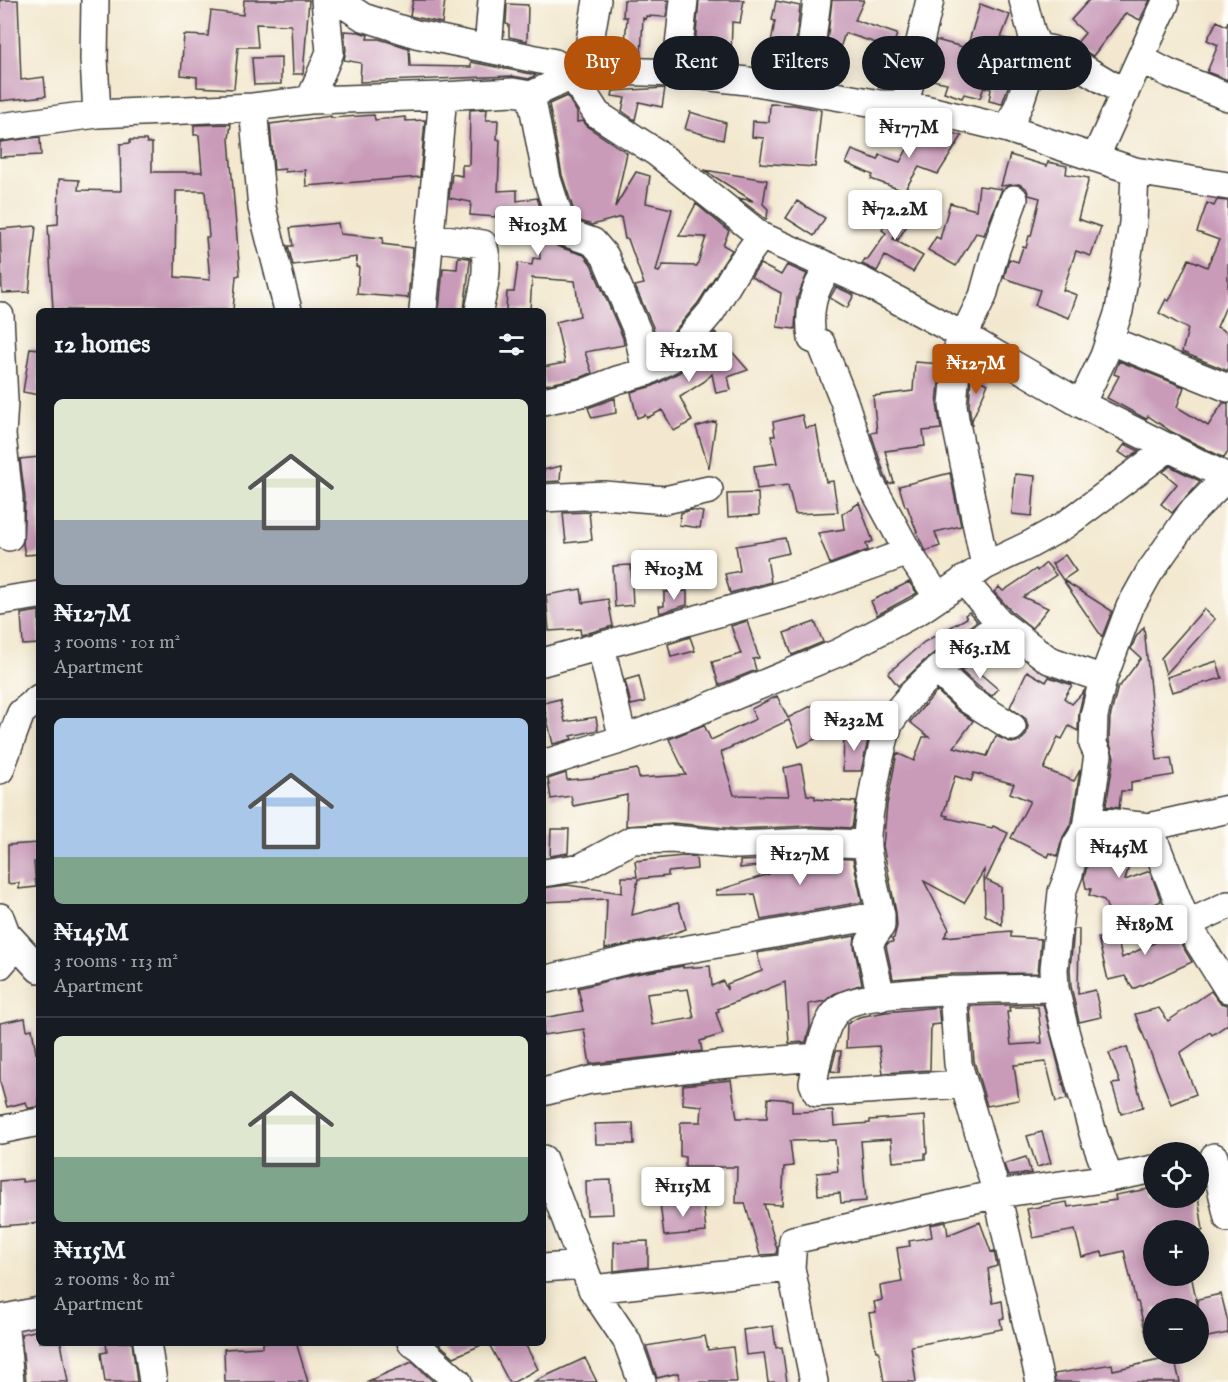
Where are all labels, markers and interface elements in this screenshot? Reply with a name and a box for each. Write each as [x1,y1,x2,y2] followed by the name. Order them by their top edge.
[564,36,641,90] chip: Buy
[653,36,739,90] chip: Rent
[751,36,850,90] chip: Filters
[862,36,945,90] chip: New
[957,36,1092,90] chip: Apartment
[867,108,951,159] pin: ₦177M
[879,115,939,140] text: ₦177M
[846,190,944,241] pin: ₦72.2M
[862,197,928,222] text: ₦72.2M
[496,206,580,257] pin: ₦103M
[509,213,567,238] text: ₦103M
[54,328,150,361] text: 12 homes
[495,328,528,361] icon: filters
[647,332,731,383] pin: ₦121M
[660,339,718,364] text: ₦121M
[934,344,1018,395] pin: ₦127M
[946,351,1006,376] text: ₦127M
[237,438,345,546] icon: home
[632,550,716,601] pin: ₦103M
[645,557,703,582] text: ₦103M
[54,597,131,630] text: ₦127M
[931,629,1029,680] pin: ₦63.1M
[54,630,180,655] text: 3 rooms · 101 m²
[950,636,1010,661] text: ₦63.1M
[54,655,143,680] text: Apartment
[812,701,896,752] pin: ₦232M
[824,708,884,733] text: ₦232M
[237,757,345,865] icon: home
[1077,828,1161,879] pin: ₦145M
[758,835,842,886] pin: ₦127M
[1090,835,1148,860] text: ₦145M
[770,842,830,867] text: ₦127M
[1103,905,1187,956] pin: ₦189M
[1116,912,1174,937] text: ₦189M
[54,916,129,949] text: ₦145M
[54,949,178,974] text: 3 rooms · 113 m²
[54,974,143,999] text: Apartment
[237,1075,345,1183] icon: home
[1143,1142,1209,1364] map controls
[1143,1142,1209,1208] button: locate
[641,1167,725,1218] pin: ₦115M
[655,1174,711,1199] text: ₦115M
[1143,1220,1209,1286] button: +
[54,1234,126,1267] text: ₦115M
[54,1267,175,1292] text: 2 rooms · 80 m²
[54,1292,143,1317] text: Apartment
[1143,1298,1209,1364] button: −

